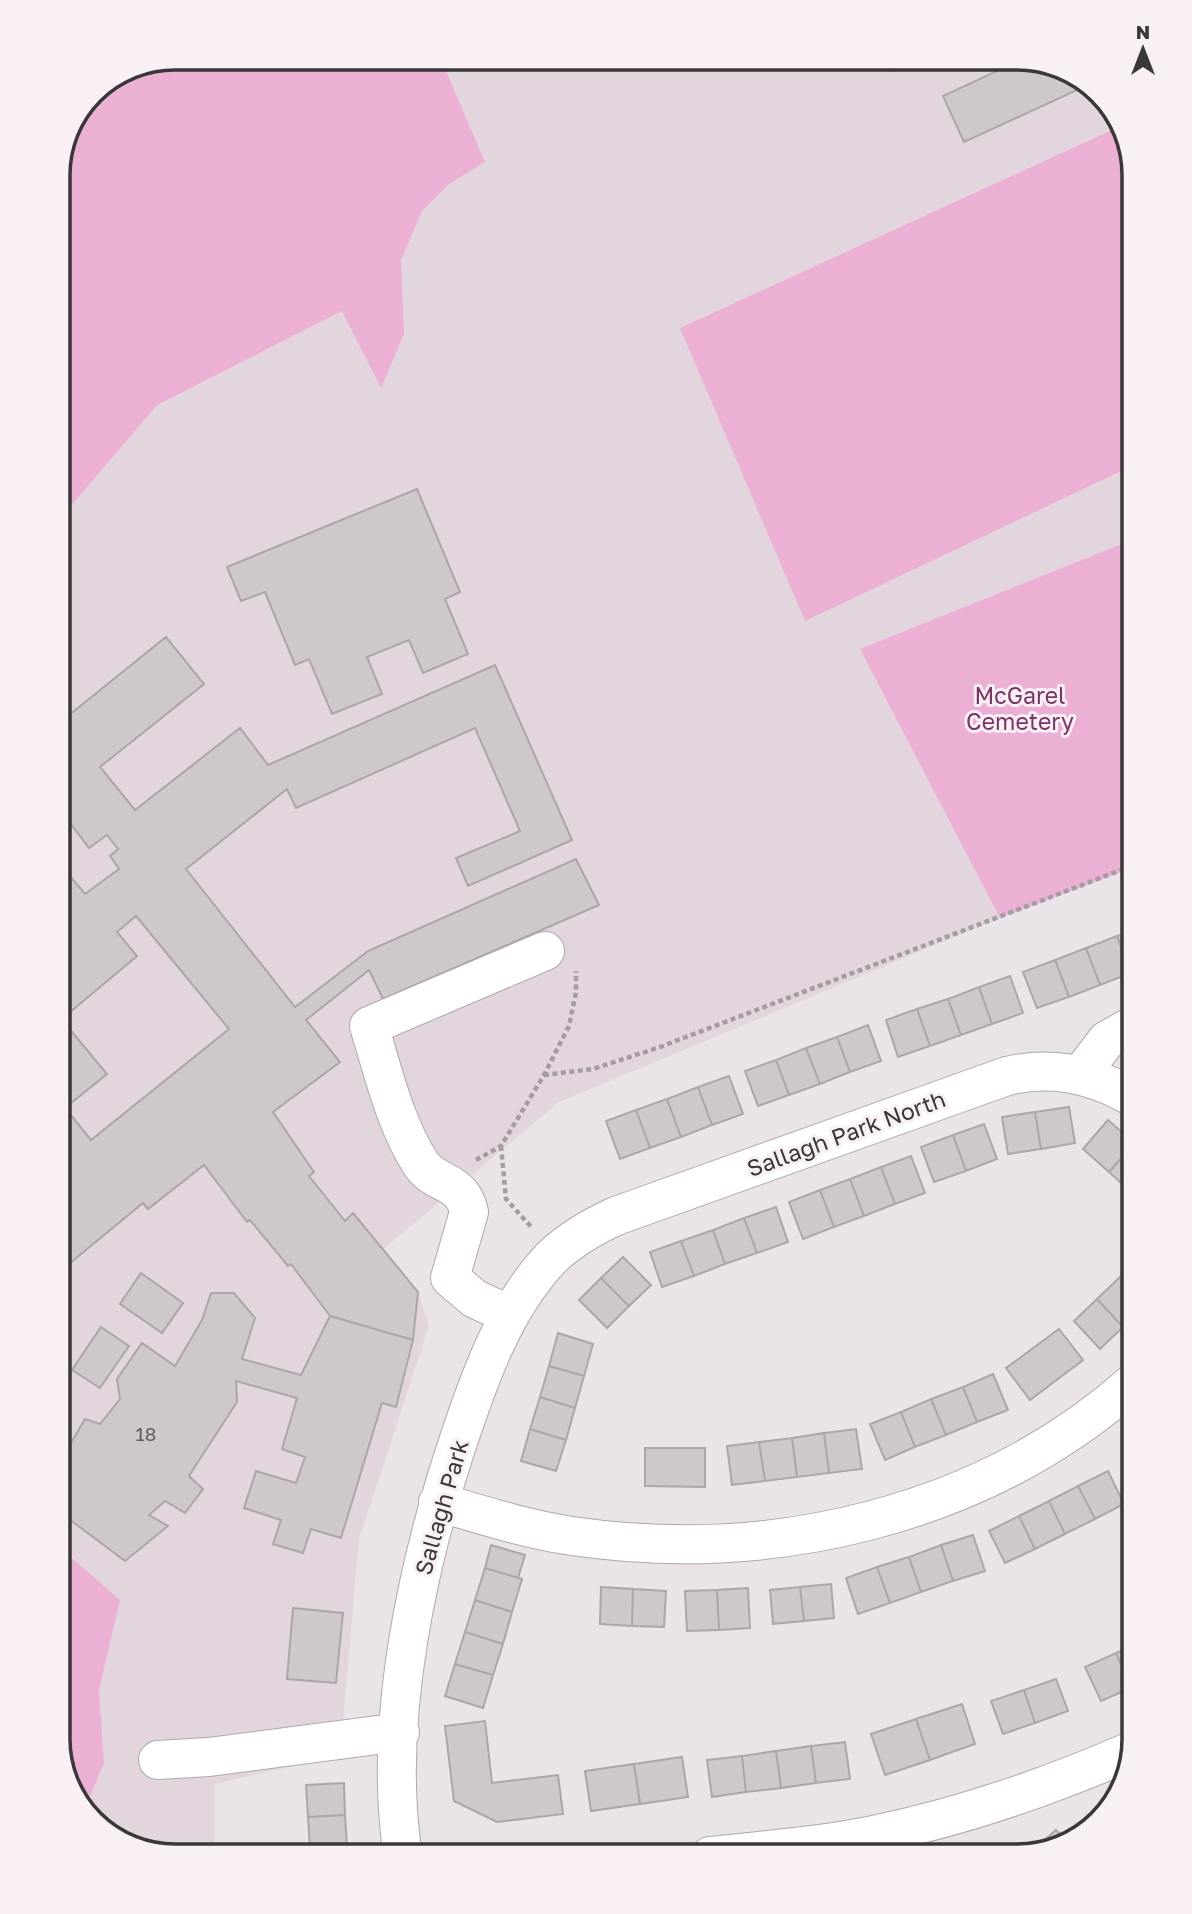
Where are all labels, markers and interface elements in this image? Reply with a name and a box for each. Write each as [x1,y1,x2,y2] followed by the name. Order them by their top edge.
[1108,14,1178,84] north arrow
[1136,20,1150,43] text: N
[966,681,1074,735] park label: McGarel Cemetery
[743,1084,949,1182] street label: Sallagh Park North
[136,1422,156,1445] house number: 18
[408,1436,474,1578] street label: Sallagh Park

